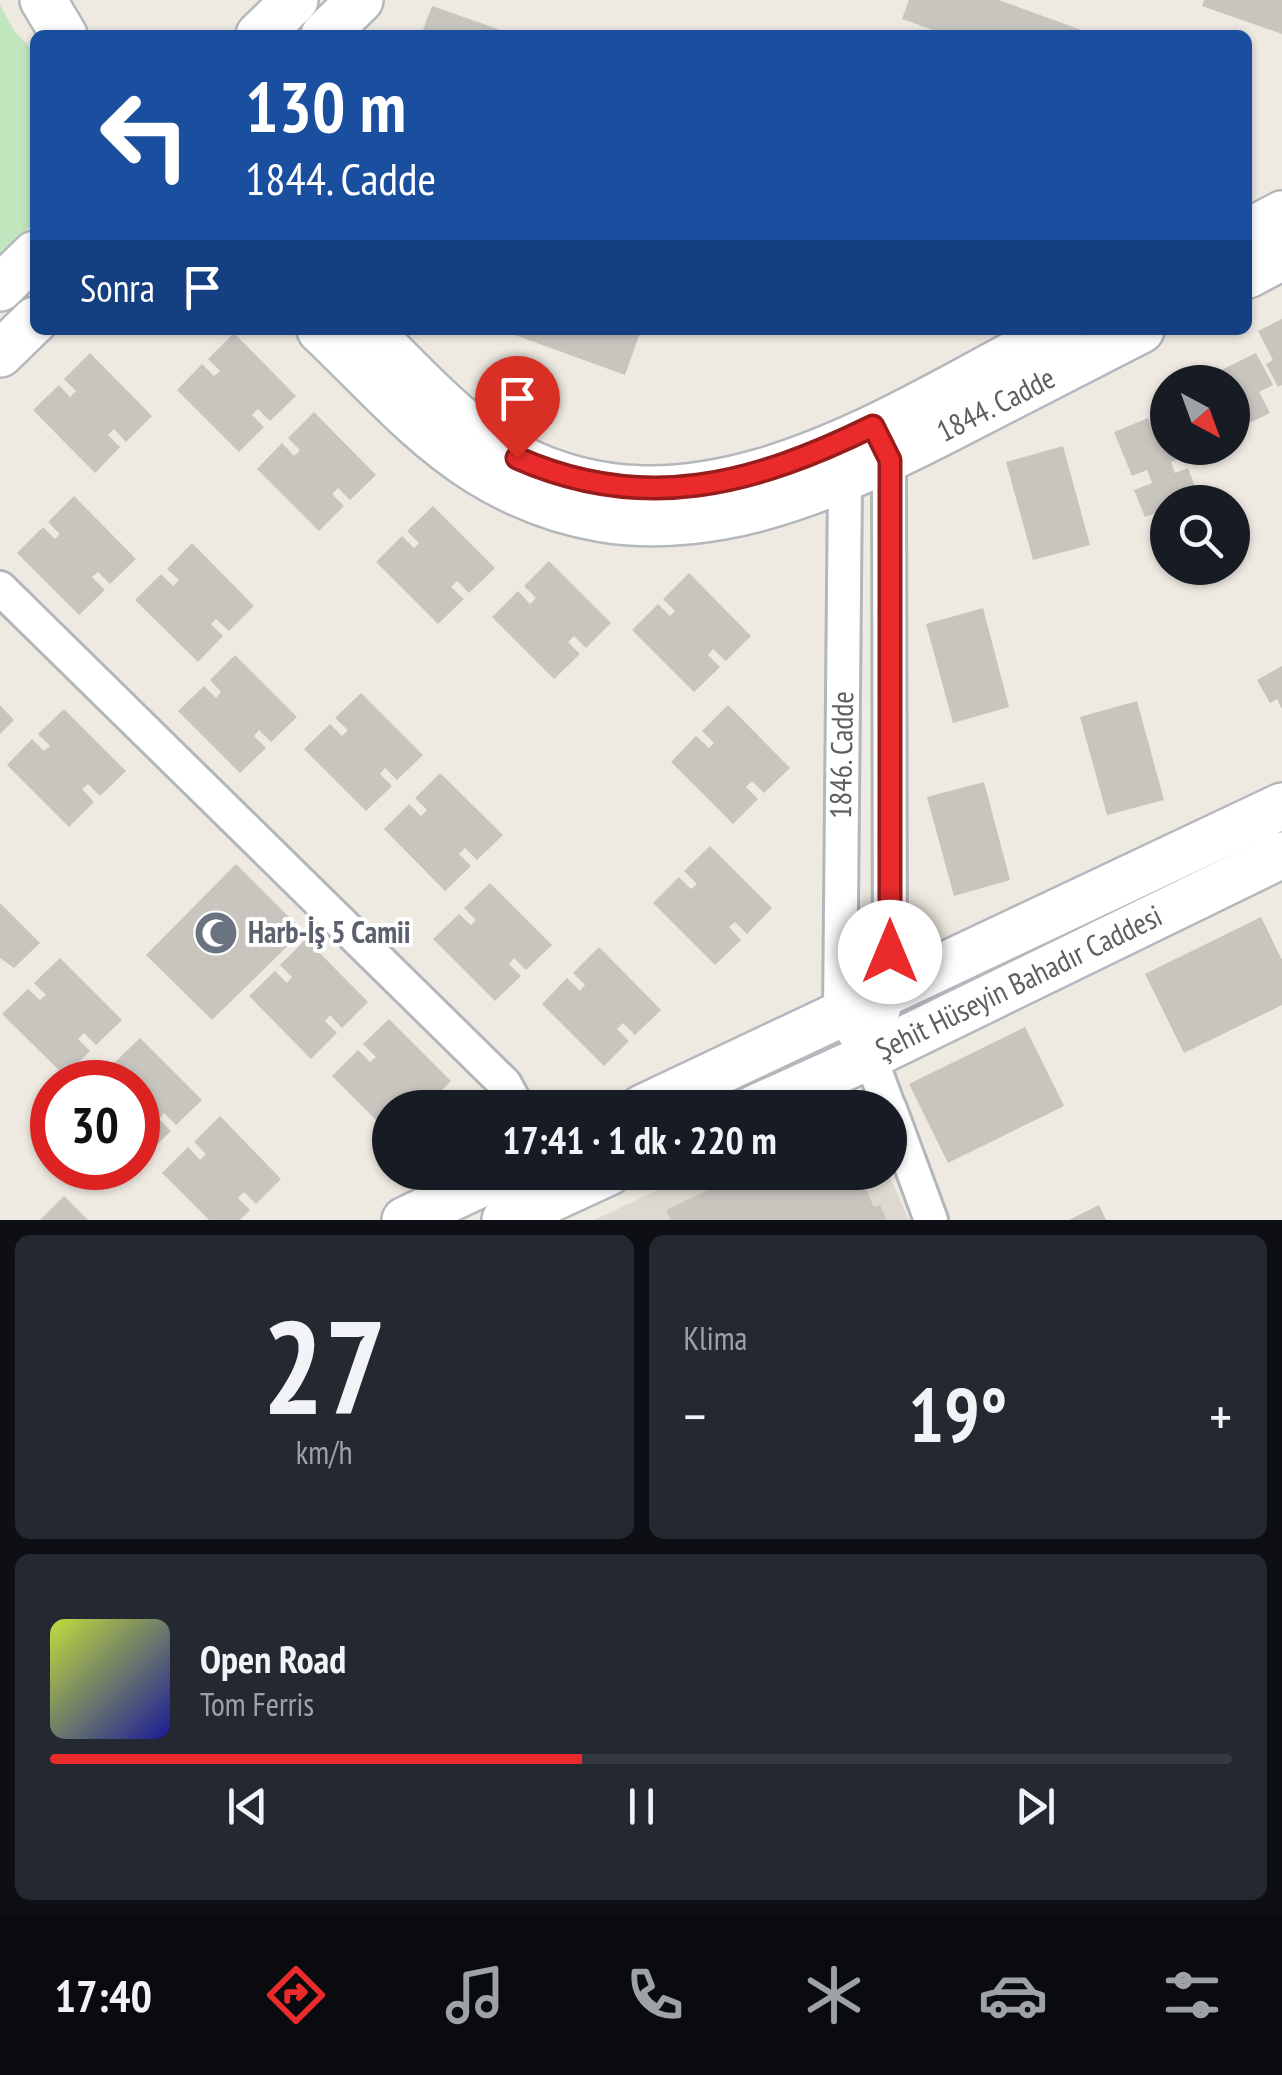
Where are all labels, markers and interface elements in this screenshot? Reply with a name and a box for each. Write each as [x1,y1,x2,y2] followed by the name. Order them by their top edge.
[245,61,406,151] text: 130 m
[80,70,210,200] icon: left
[245,149,436,207] text: 1844. Cadde
[175,260,230,315] icon: arrive
[80,263,155,312] text: Sonra
[475,356,560,459] pin
[930,357,1061,450] street label: 1844. Cadde
[1150,365,1250,465] north arrow
[1150,365,1250,585] map controls
[490,371,545,426] icon: arrive
[1150,485,1250,585] button: search
[820,691,861,819] street label: 1846. Cadde
[869,895,1168,1068] street label: Şehit Hüseyin Bahadır Caddesi
[838,900,942,1004] position arrow
[193,910,239,956] mosque icon: Harb-İş 5 Camii
[248,912,411,951] place label: Harb-İş 5 Camii
[30,1060,160,1190] speed limit sign: 30
[502,1115,777,1164] text: 17:41 · 1 dk · 220 m
[262,1282,386,1450] text: 27
[684,1317,747,1359] text: Klima
[908,1366,1007,1463] text: 19°
[684,1380,706,1451] text: −
[1209,1380,1232,1451] text: +
[296,1431,353,1473] text: km/h
[200,1634,346,1683] text: Open Road
[200,1683,314,1725] text: Tom Ferris
[220,1779,275,1834] icon: previous
[614,1779,669,1834] icon: pause
[1008,1779,1063,1834] icon: next
[261,1960,331,2030] icon: directions
[440,1960,510,2030] icon: music
[620,1960,690,2030] icon: phone
[799,1960,869,2030] icon: climate
[978,1960,1048,2030] icon: car
[1157,1960,1227,2030] icon: filters
[55,1966,152,2024] text: 17:40

